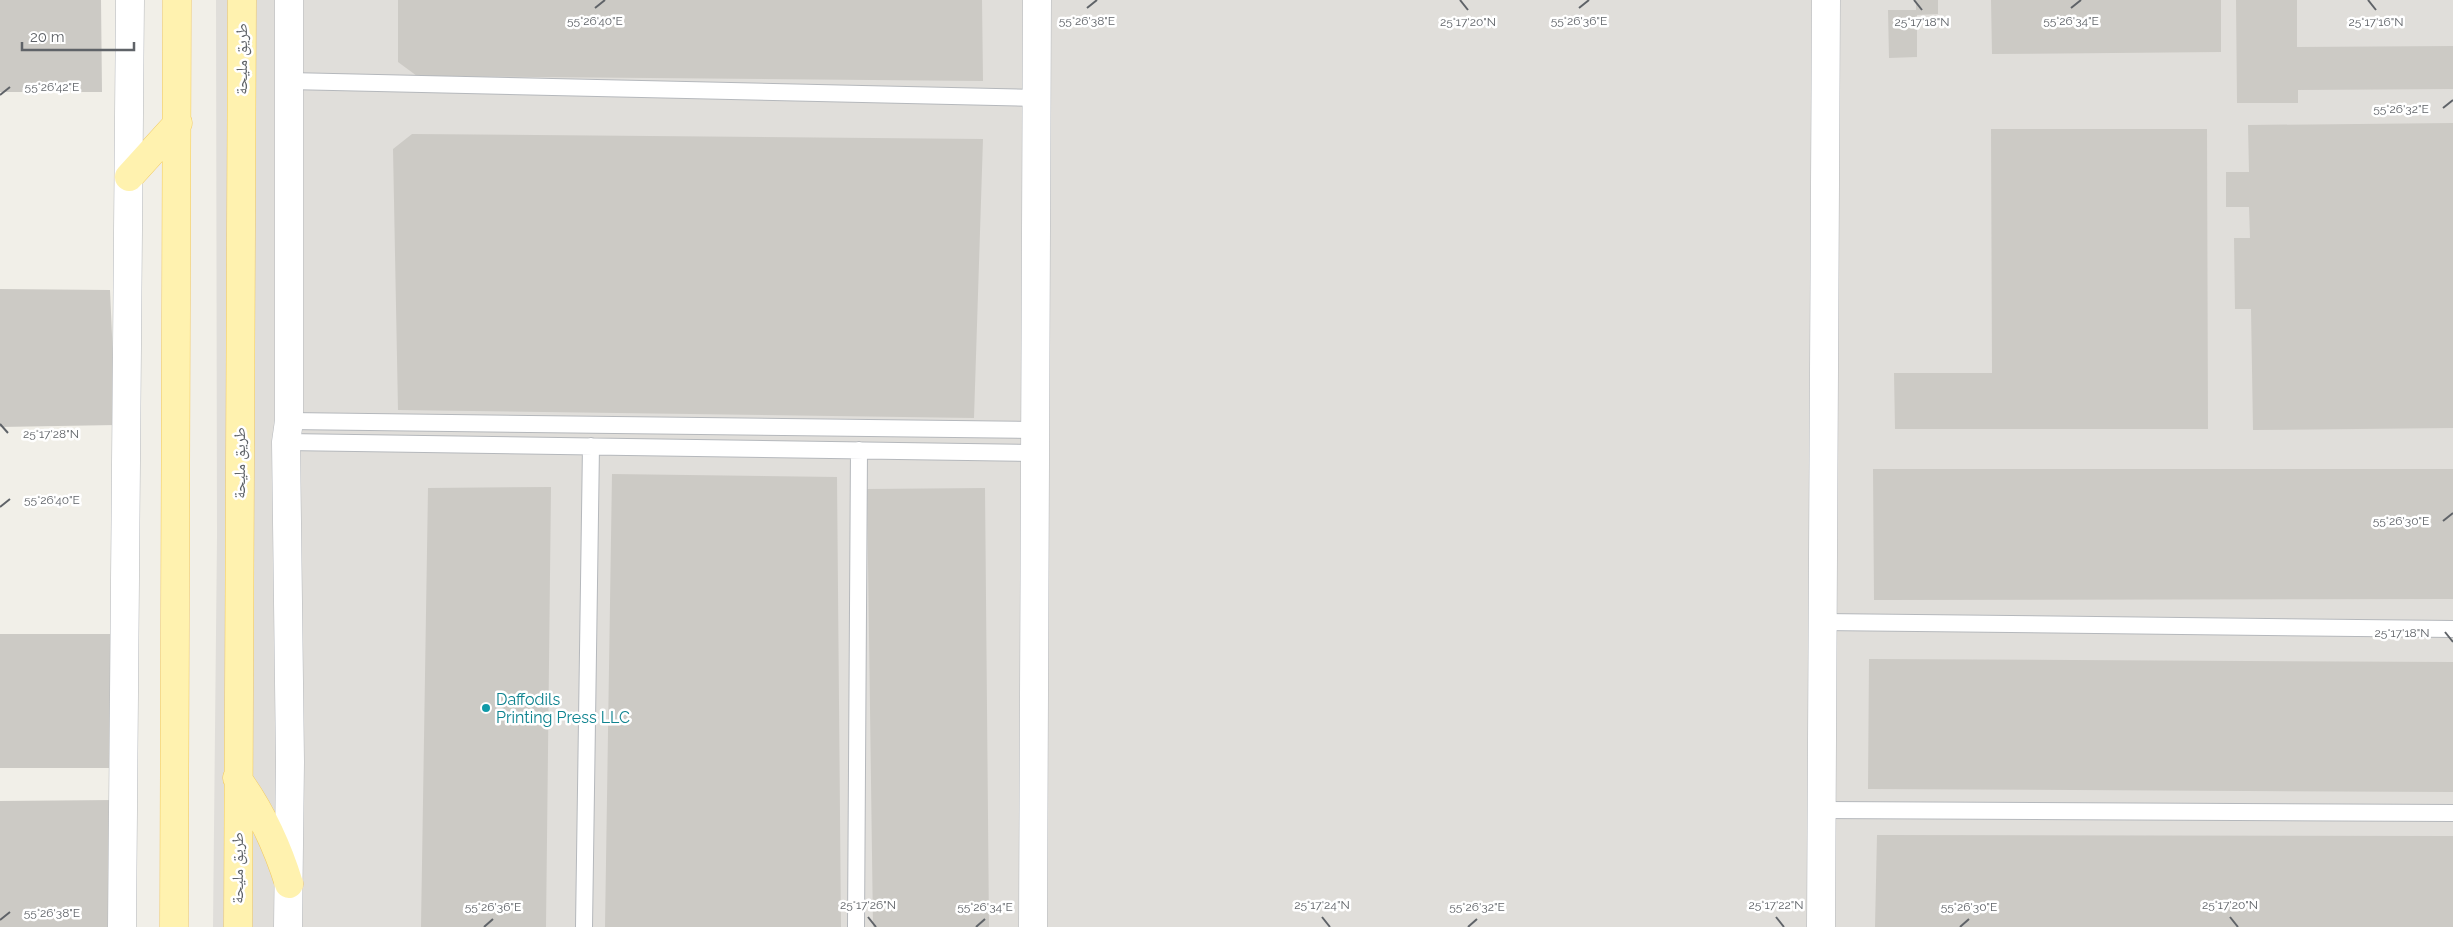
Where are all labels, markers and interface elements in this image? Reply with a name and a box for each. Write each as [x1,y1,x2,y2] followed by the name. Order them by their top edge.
[567,14,623,28] text: 55°26'40"E
[1059,14,1115,28] text: 55°26'38"E
[1551,14,1607,28] text: 55°26'36"E
[2043,14,2099,28] text: 55°26'34"E
[1440,15,1496,29] text: 25°17'20"N
[1895,15,1949,29] text: 25°17'18"N
[2349,15,2403,29] text: 25°17'16"N
[22,20,135,52] scale bar
[232,23,252,95] street label: طريق مليحة
[30,28,65,46] text: 20 m
[25,80,79,94] text: 55°26'42"E
[2373,102,2429,116] text: 55°26'32"E
[23,427,79,441] text: 25°17'28"N
[230,427,250,499] street label: طريق مليحة
[24,493,80,507] text: 55°26'40"E
[2373,514,2429,528] text: 55°26'30"E
[2375,626,2429,640] text: 25°17'18"N
[496,690,630,727] place label: Daffodils Printing Press LLC
[480,702,492,714] marker: Daffodils Printing Press LLC
[228,832,248,904] street label: طريق مليحة
[840,898,896,912] text: 25°17'26"N
[1294,898,1350,912] text: 25°17'24"N
[1748,898,1804,912] text: 25°17'22"N
[2202,898,2258,912] text: 25°17'20"N
[465,900,521,914] text: 55°26'36"E
[957,900,1013,914] text: 55°26'34"E
[1449,900,1505,914] text: 55°26'32"E
[1941,900,1997,914] text: 55°26'30"E
[24,906,80,920] text: 55°26'38"E

